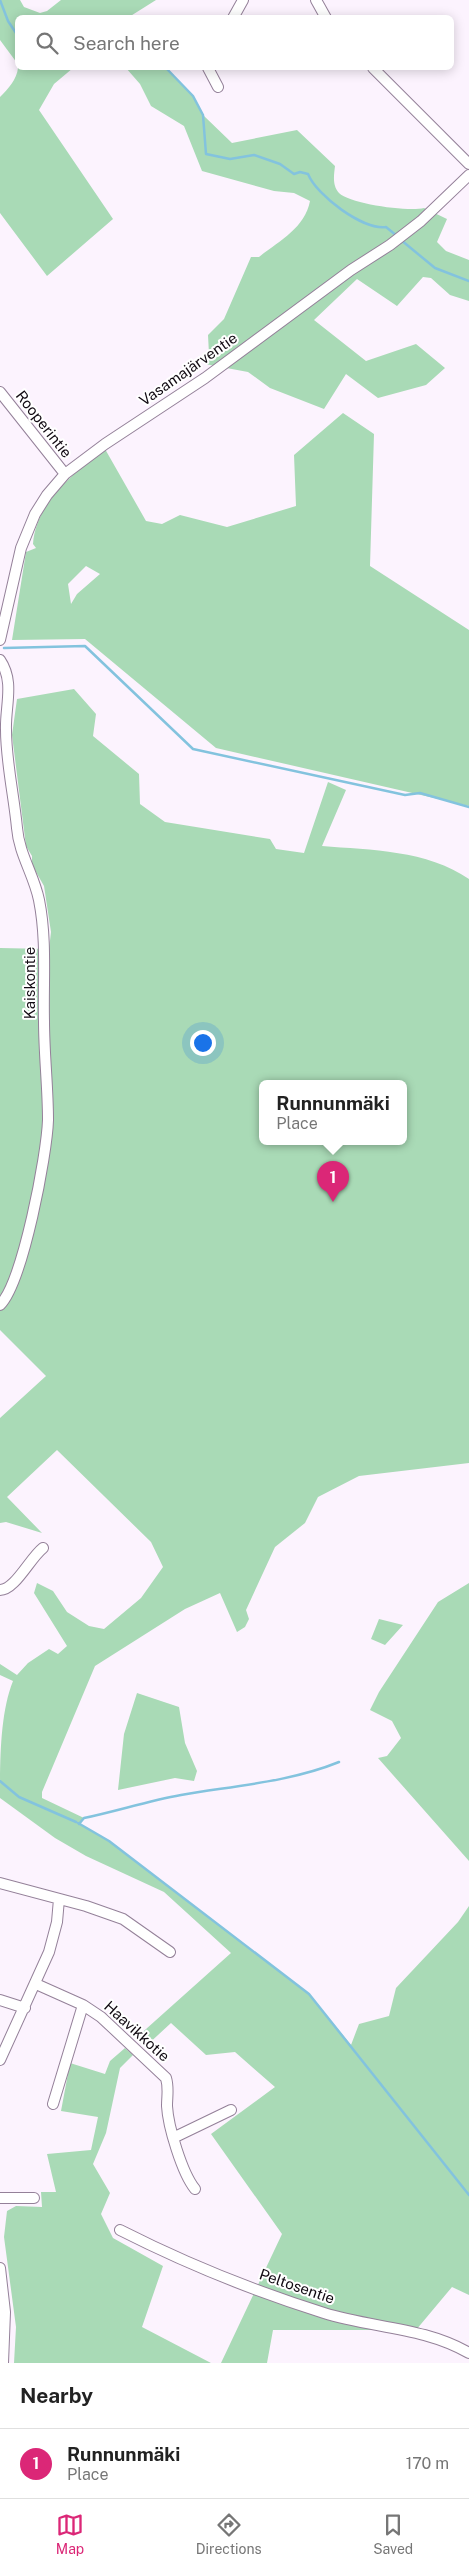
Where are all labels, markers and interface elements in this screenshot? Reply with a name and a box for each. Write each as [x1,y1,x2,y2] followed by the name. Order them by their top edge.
[15,15,454,70] search box
[33,29,61,57] icon: search
[73,32,180,54] text: Search here
[136,329,240,409] street label: Vasamajärventie
[13,387,75,461] street label: Rooperintie
[21,947,38,1019] street label: Kaiskontie
[190,1030,216,1056] your location
[259,1080,407,1145] popup
[276,1092,390,1114] text: Runnunmäki
[276,1114,318,1133] text: Place
[317,1161,349,1202] pin: 1
[101,1997,173,2065] street label: Haavikkotie
[257,2265,337,2307] street label: Peltosentie
[20,2383,93,2408] text: Nearby
[67,2443,180,2465] text: Runnunmäki
[33,2454,39,2473] text: 1
[406,2454,449,2473] text: 170 m
[67,2465,109,2484] text: Place
[56,2511,84,2557] tab: Map
[196,2511,262,2557] tab: Directions
[373,2511,413,2557] tab: Saved

